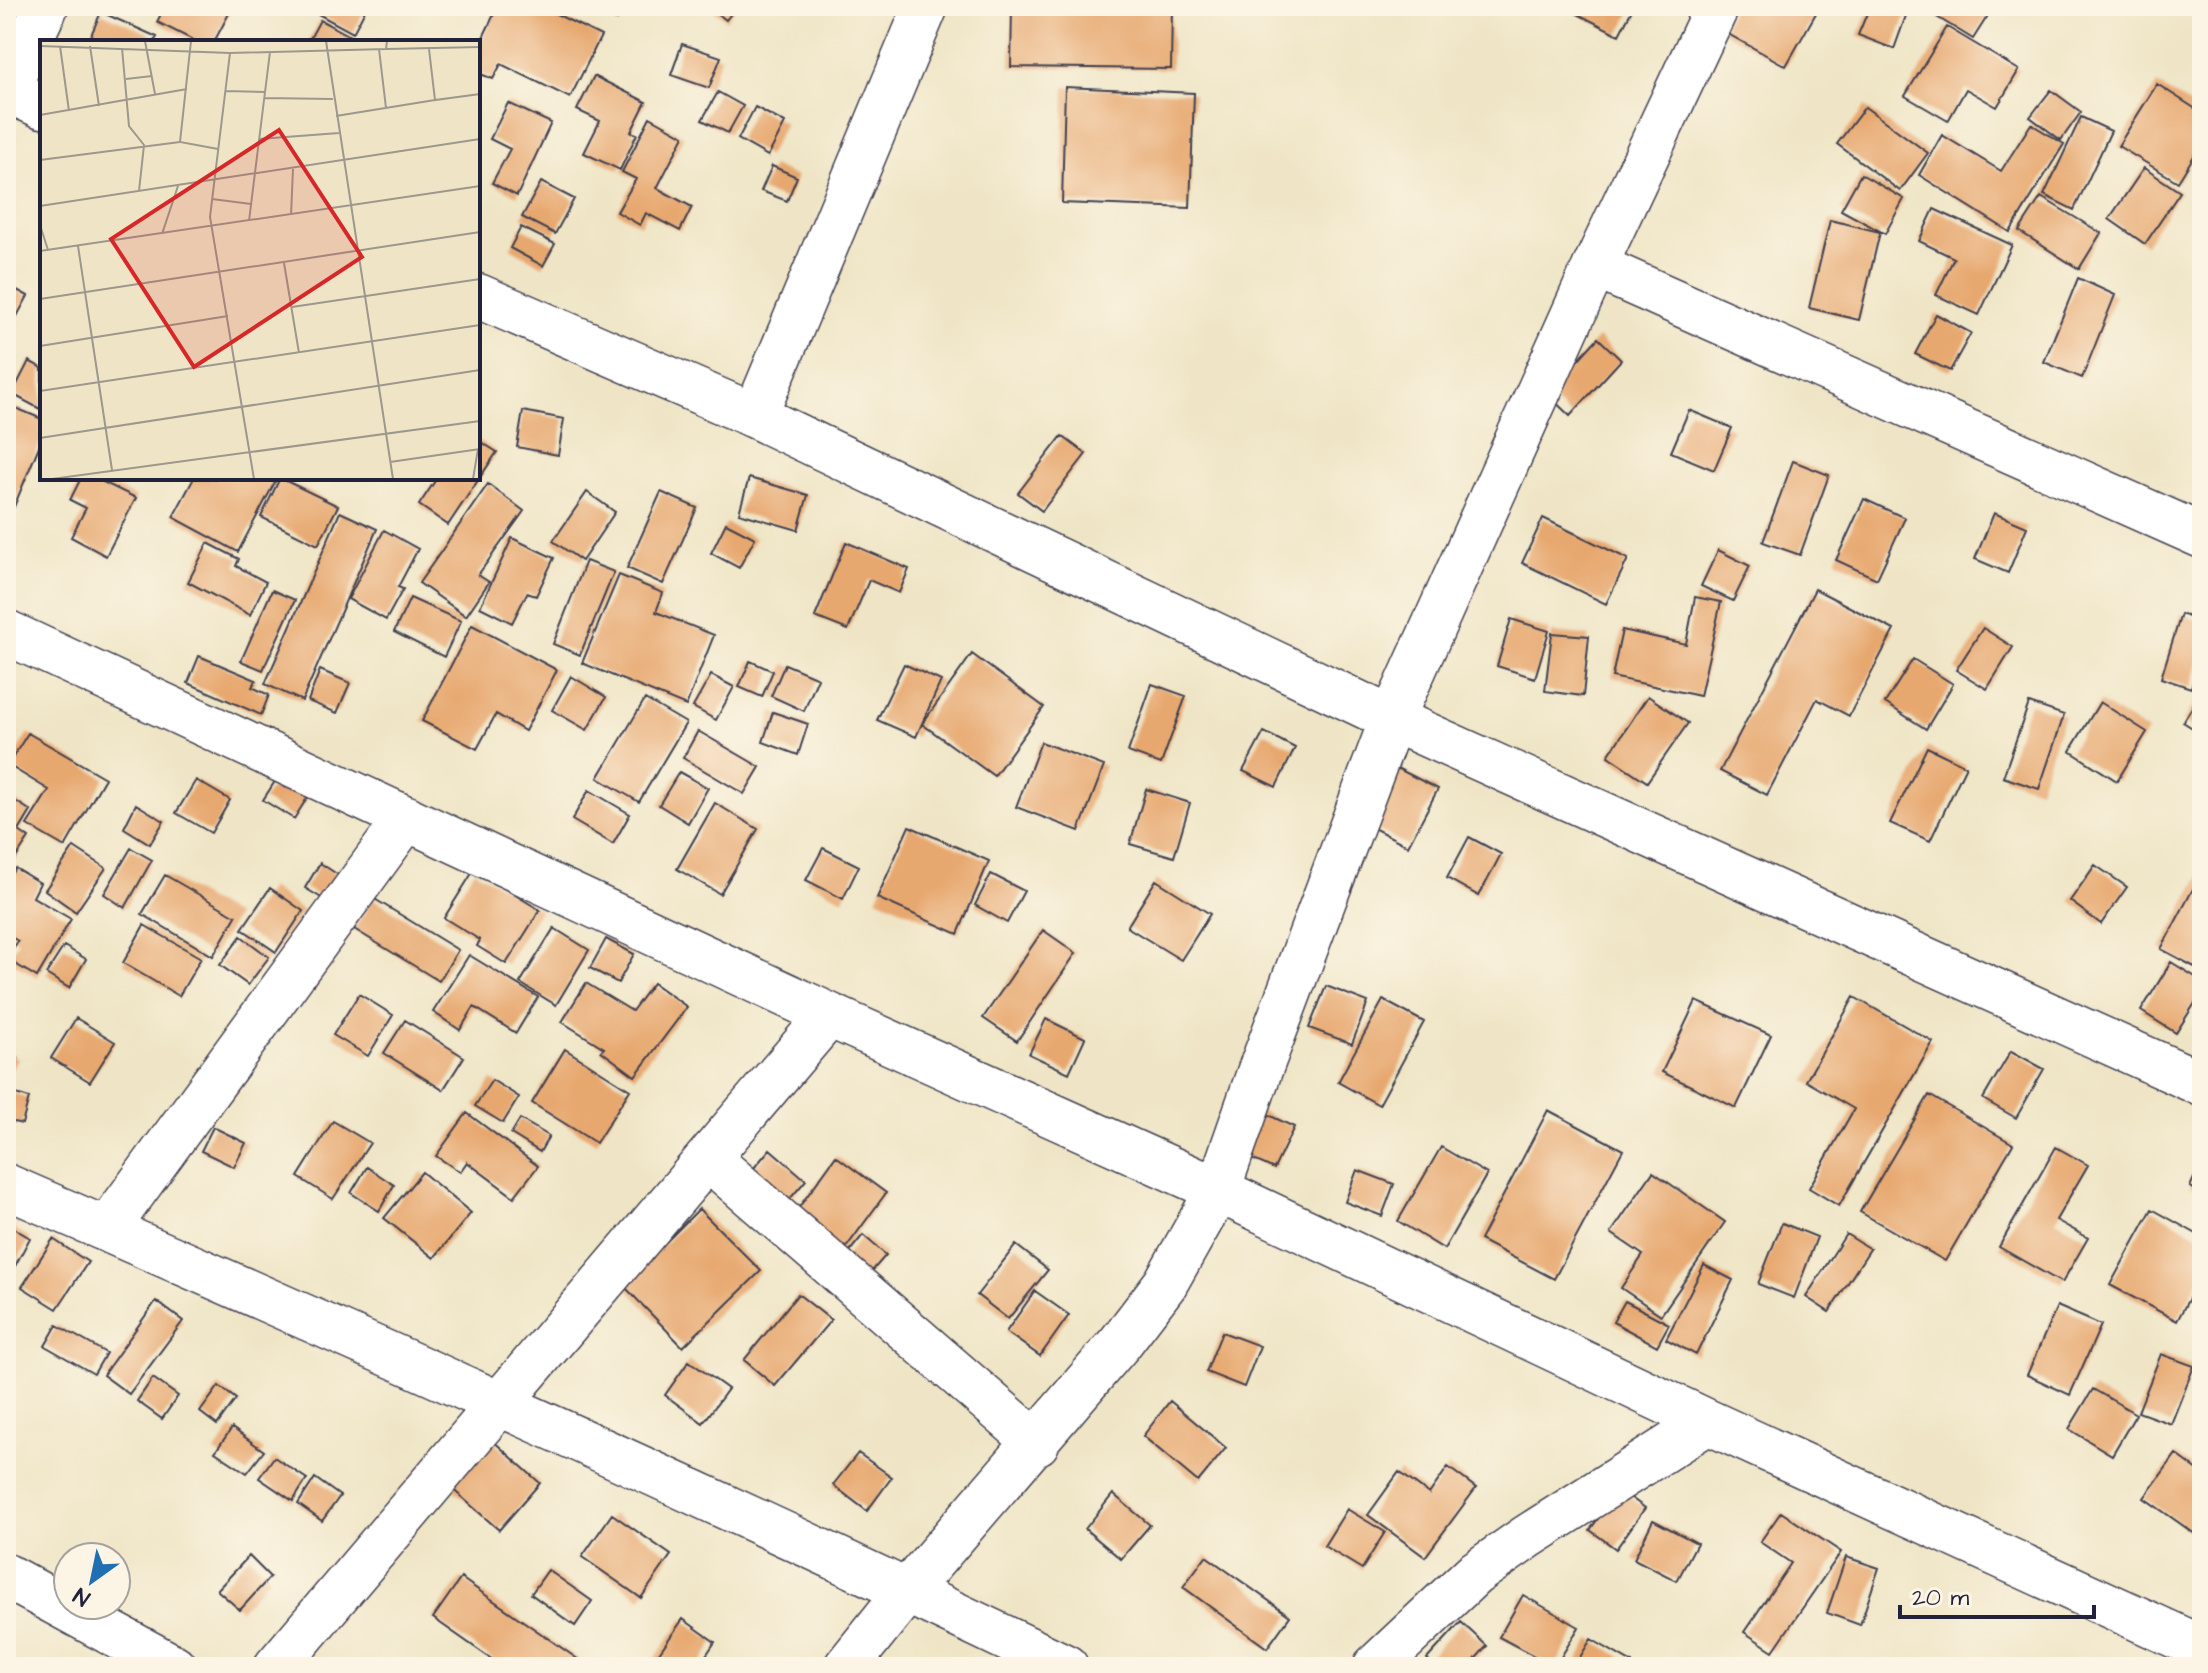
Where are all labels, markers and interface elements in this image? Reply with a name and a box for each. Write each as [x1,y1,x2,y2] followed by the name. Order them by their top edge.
[40,40,480,480] inset map
[52,1541,132,1621] north arrow
[1900,1569,2094,1619] scale bar
[68,1580,96,1613] text: N
[1912,1581,1969,1615] text: 20 m

